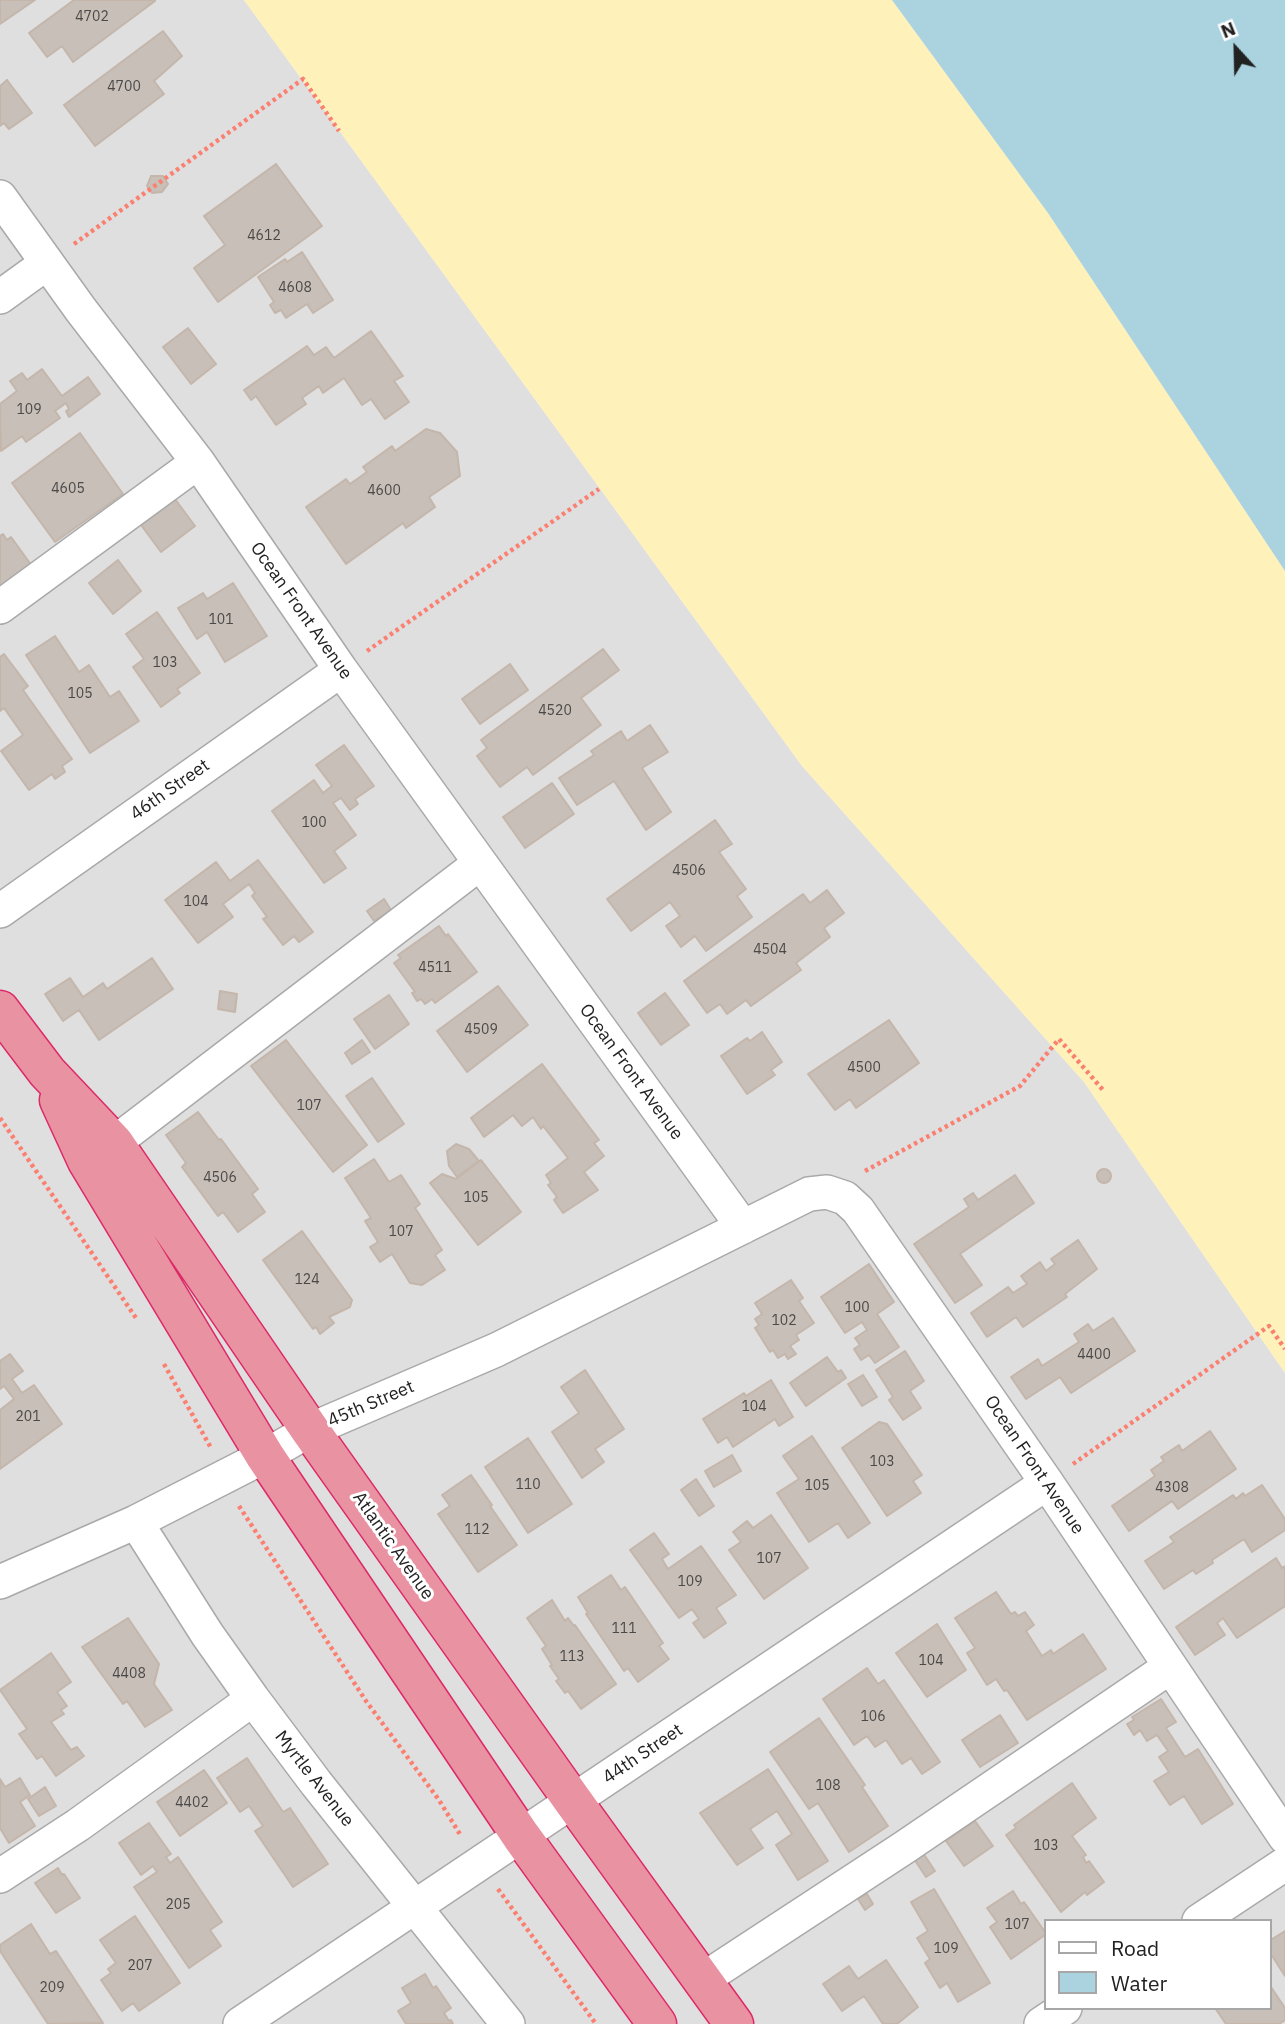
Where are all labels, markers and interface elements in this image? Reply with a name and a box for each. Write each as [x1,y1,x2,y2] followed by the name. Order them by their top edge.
[75,9,109,25] house number: 4702
[1201,14,1271,84] north arrow
[1217,16,1239,43] text: N
[107,79,141,95] house number: 4700
[247,228,281,244] house number: 4612
[278,280,312,296] house number: 4608
[16,402,42,418] house number: 109
[51,481,85,497] house number: 4605
[367,483,401,499] house number: 4600
[245,538,357,684] street label: Ocean Front Avenue
[208,612,234,628] house number: 101
[152,655,178,671] house number: 103
[67,686,93,702] house number: 105
[538,703,572,719] house number: 4520
[126,755,214,825] street label: 46th Street
[301,815,327,831] house number: 100
[672,863,706,879] house number: 4506
[183,894,209,910] house number: 104
[753,942,787,958] house number: 4504
[418,960,452,976] house number: 4511
[574,1000,688,1144] street label: Ocean Front Avenue
[464,1022,498,1038] house number: 4509
[847,1060,881,1076] house number: 4500
[296,1098,322,1114] house number: 107
[203,1170,237,1186] house number: 4506
[463,1190,489,1206] house number: 105
[388,1224,414,1240] house number: 107
[294,1272,320,1288] house number: 124
[844,1300,870,1316] house number: 100
[771,1313,797,1329] house number: 102
[1077,1347,1111,1363] house number: 4400
[325,1376,417,1432] street label: 45th Street
[980,1391,1088,1539] street label: Ocean Front Avenue
[741,1399,767,1415] house number: 104
[15,1409,41,1425] house number: 201
[869,1454,895,1470] house number: 103
[515,1477,541,1493] house number: 110
[804,1478,830,1494] house number: 105
[1155,1480,1189,1496] house number: 4308
[348,1488,438,1604] street label: Atlantic Avenue
[464,1522,490,1538] house number: 112
[756,1551,782,1567] house number: 107
[677,1574,703,1590] house number: 109
[611,1621,637,1637] house number: 111
[559,1649,585,1665] house number: 113
[918,1653,944,1669] house number: 104
[112,1666,146,1682] house number: 4408
[860,1709,886,1725] house number: 106
[599,1719,687,1789] street label: 44th Street
[270,1727,358,1831] street label: Myrtle Avenue
[815,1778,841,1794] house number: 108
[175,1795,209,1811] house number: 4402
[1033,1838,1059,1854] house number: 103
[165,1897,191,1913] house number: 205
[1004,1917,1030,1933] house number: 107
[1044,1919,1271,2010] legend
[1111,1934,1159,1962] text: Road
[933,1941,959,1957] house number: 109
[127,1958,153,1974] house number: 207
[1111,1969,1167,1997] text: Water
[39,1980,65,1996] house number: 209

